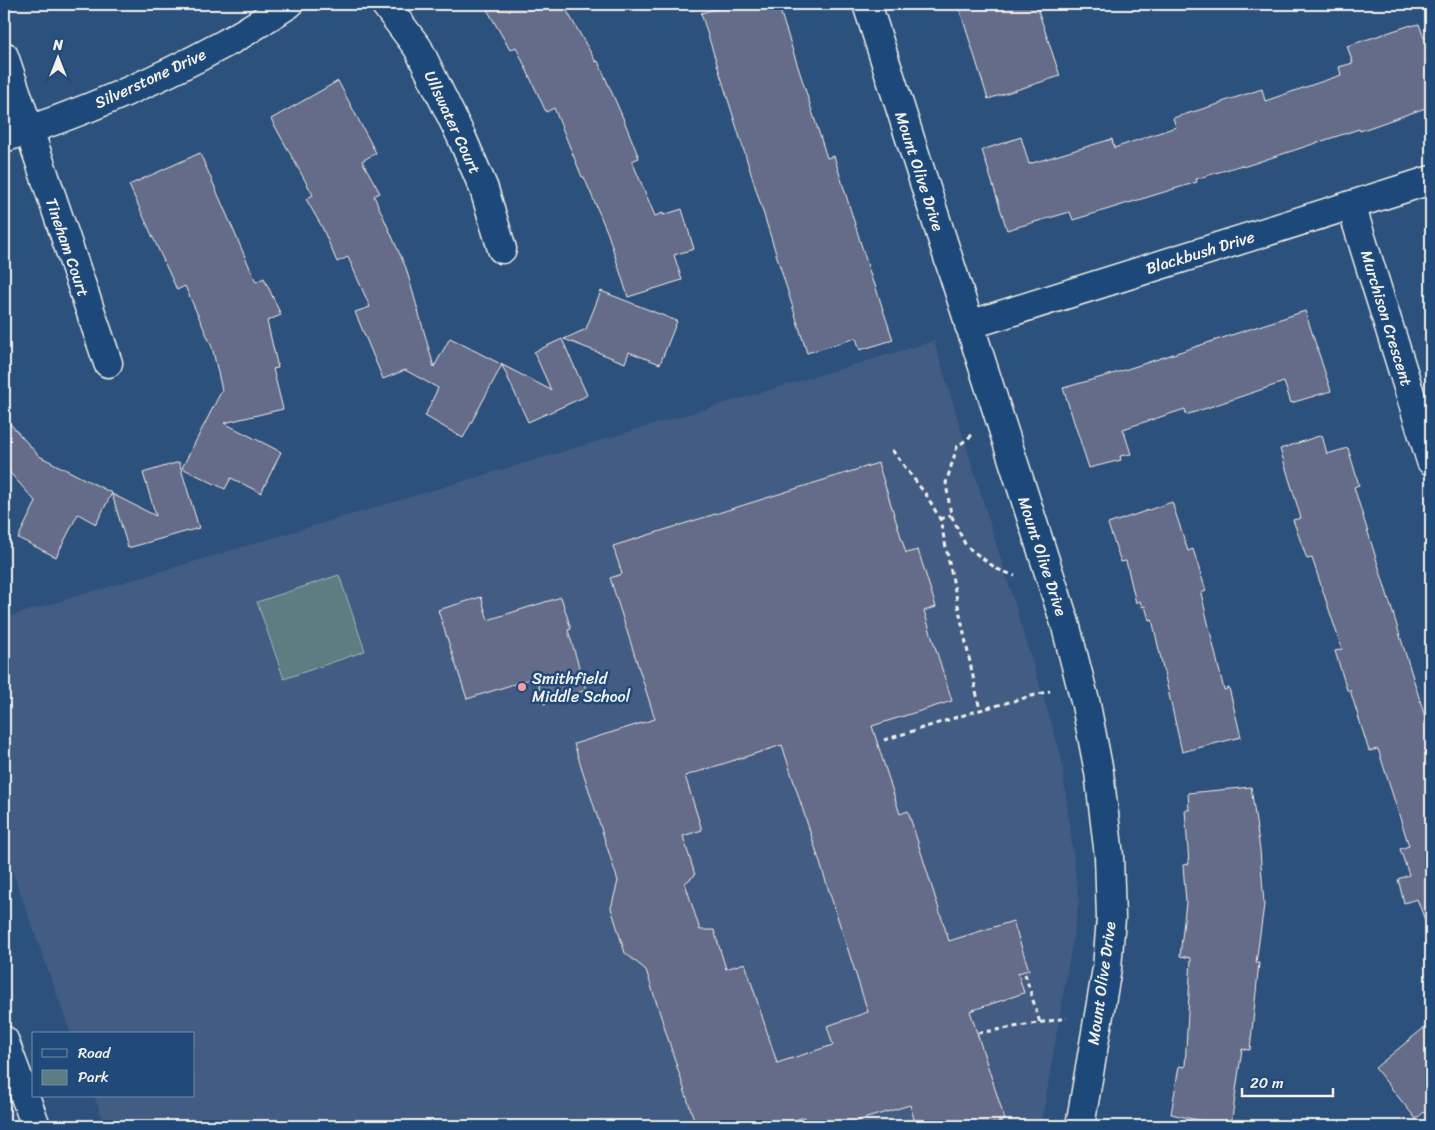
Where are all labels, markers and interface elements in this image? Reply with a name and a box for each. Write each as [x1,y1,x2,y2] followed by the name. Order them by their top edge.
[32,32,82,82] north arrow
[52,33,63,58] text: N
[90,40,211,117] street label: Silverstone Drive
[416,66,489,179] street label: Ullswater Court
[887,108,953,235] street label: Mount Olive Drive
[37,194,98,301] street label: Tineham Court
[1142,222,1258,283] street label: Blackbush Drive
[1352,246,1421,390] street label: Murchison Crescent
[1010,493,1076,620] street label: Mount Olive Drive
[532,664,631,711] place label: Smithfield Middle School
[516,681,528,693] marker: Smithfield Middle School
[1078,919,1125,1047] street label: Mount Olive Drive
[32,1032,195,1098] legend
[78,1040,111,1066] text: Road
[78,1064,109,1090] text: Park
[1242,1065,1334,1097] scale bar
[1250,1070,1284,1096] text: 20 m

